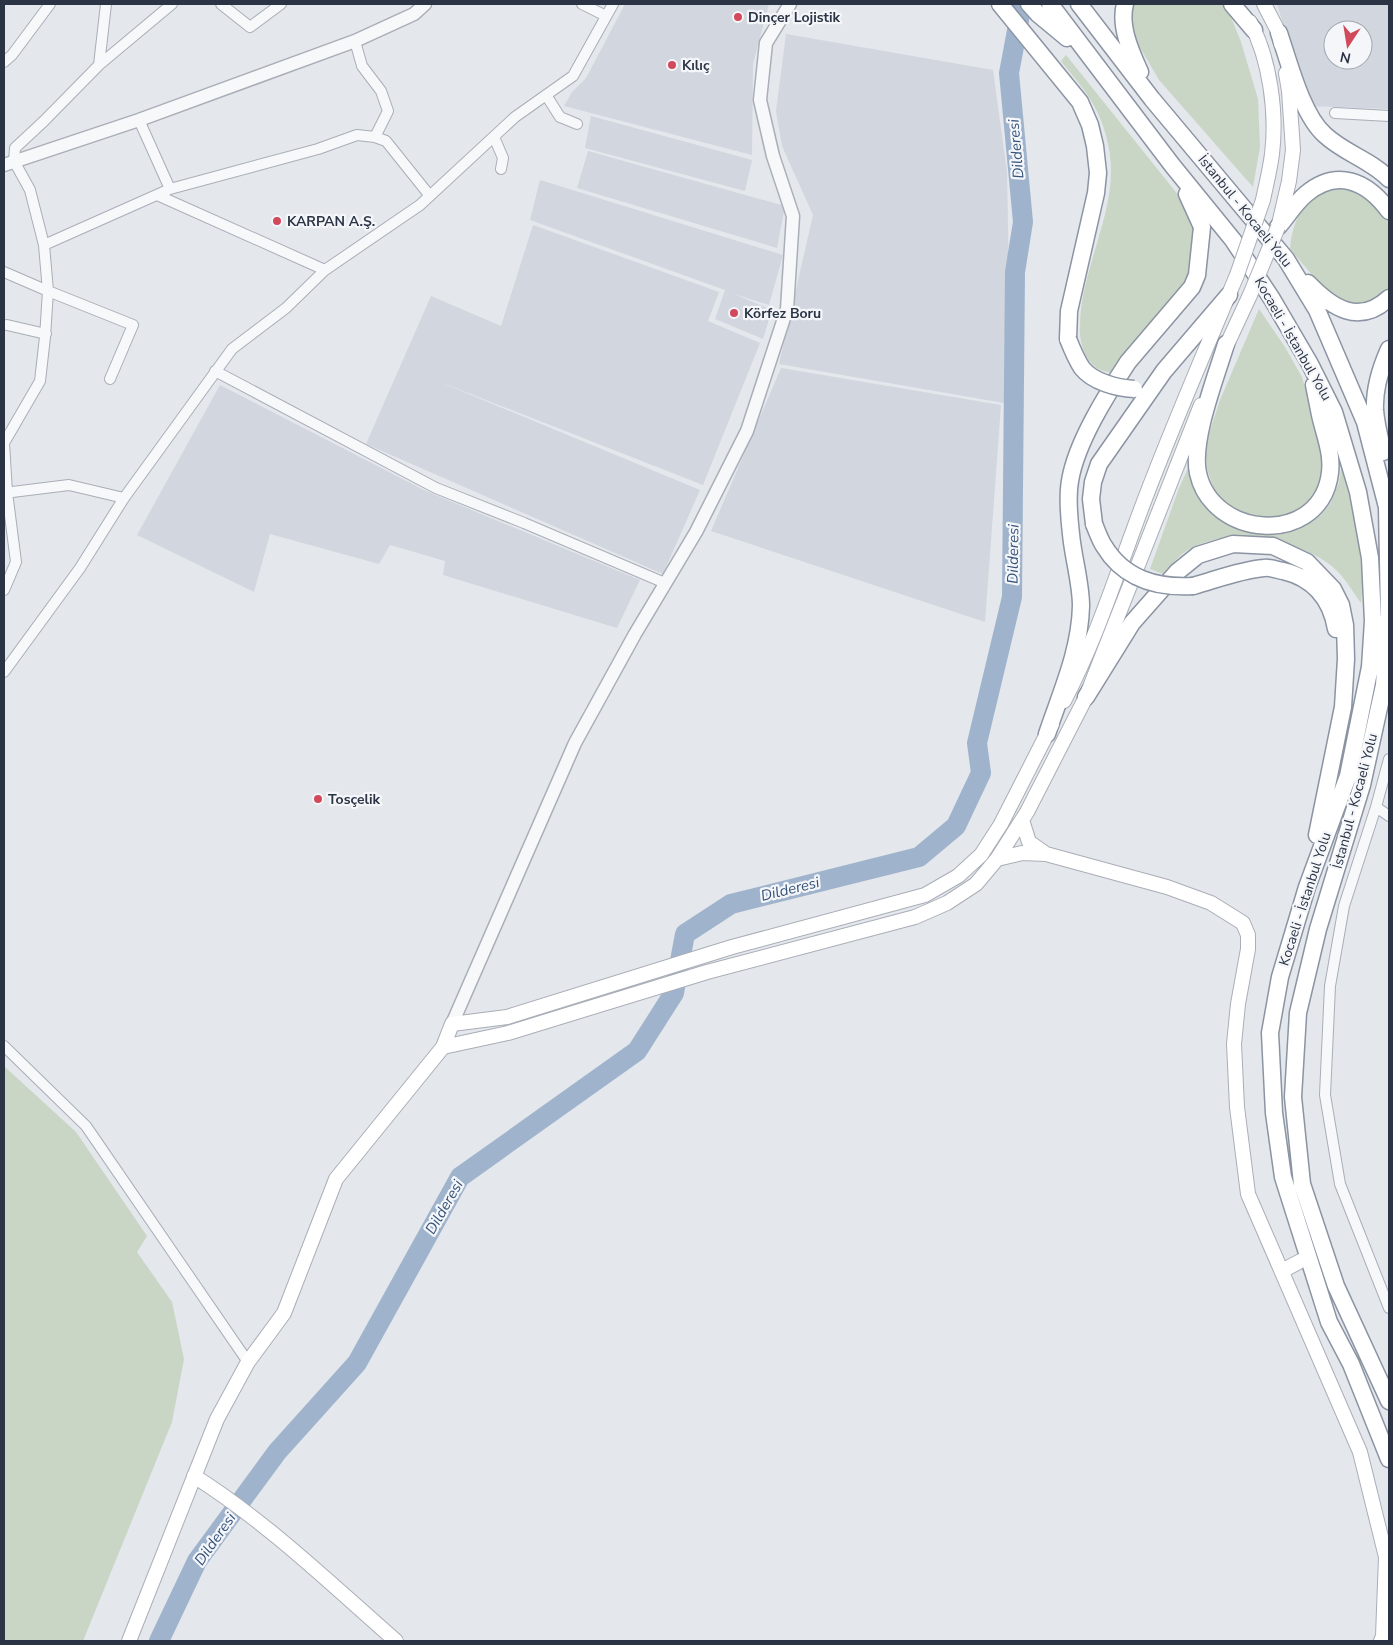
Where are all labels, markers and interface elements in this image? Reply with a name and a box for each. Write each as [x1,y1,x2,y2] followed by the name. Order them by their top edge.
[748,8,841,27] place label: Dinçer Lojistik
[732,11,744,23] marker: Dinçer Lojistik
[1323,20,1373,70] north arrow
[1338,47,1353,68] text: N
[682,56,710,75] place label: Kılıç
[666,59,678,71] marker: Kılıç
[1003,118,1029,180] water label: Dilderesi
[1194,151,1296,271] street label: İstanbul - Kocaeli Yolu
[287,212,375,231] place label: KARPAN A.Ş.
[271,215,283,227] marker: KARPAN A.Ş.
[1250,274,1336,404] street label: Kocaeli - İstanbul Yolu
[744,304,821,323] place label: Körfez Boru
[728,307,740,319] marker: Körfez Boru
[1002,523,1024,584] water label: Dilderesi
[1328,731,1382,871] street label: İstanbul - Kocaeli Yolu
[328,790,381,809] place label: Tosçelik
[312,793,324,805] marker: Tosçelik
[1274,830,1336,968] street label: Kocaeli - İstanbul Yolu
[759,872,822,906] water label: Dilderesi
[420,1176,468,1238] water label: Dilderesi
[190,1508,241,1569] water label: Dilderesi

